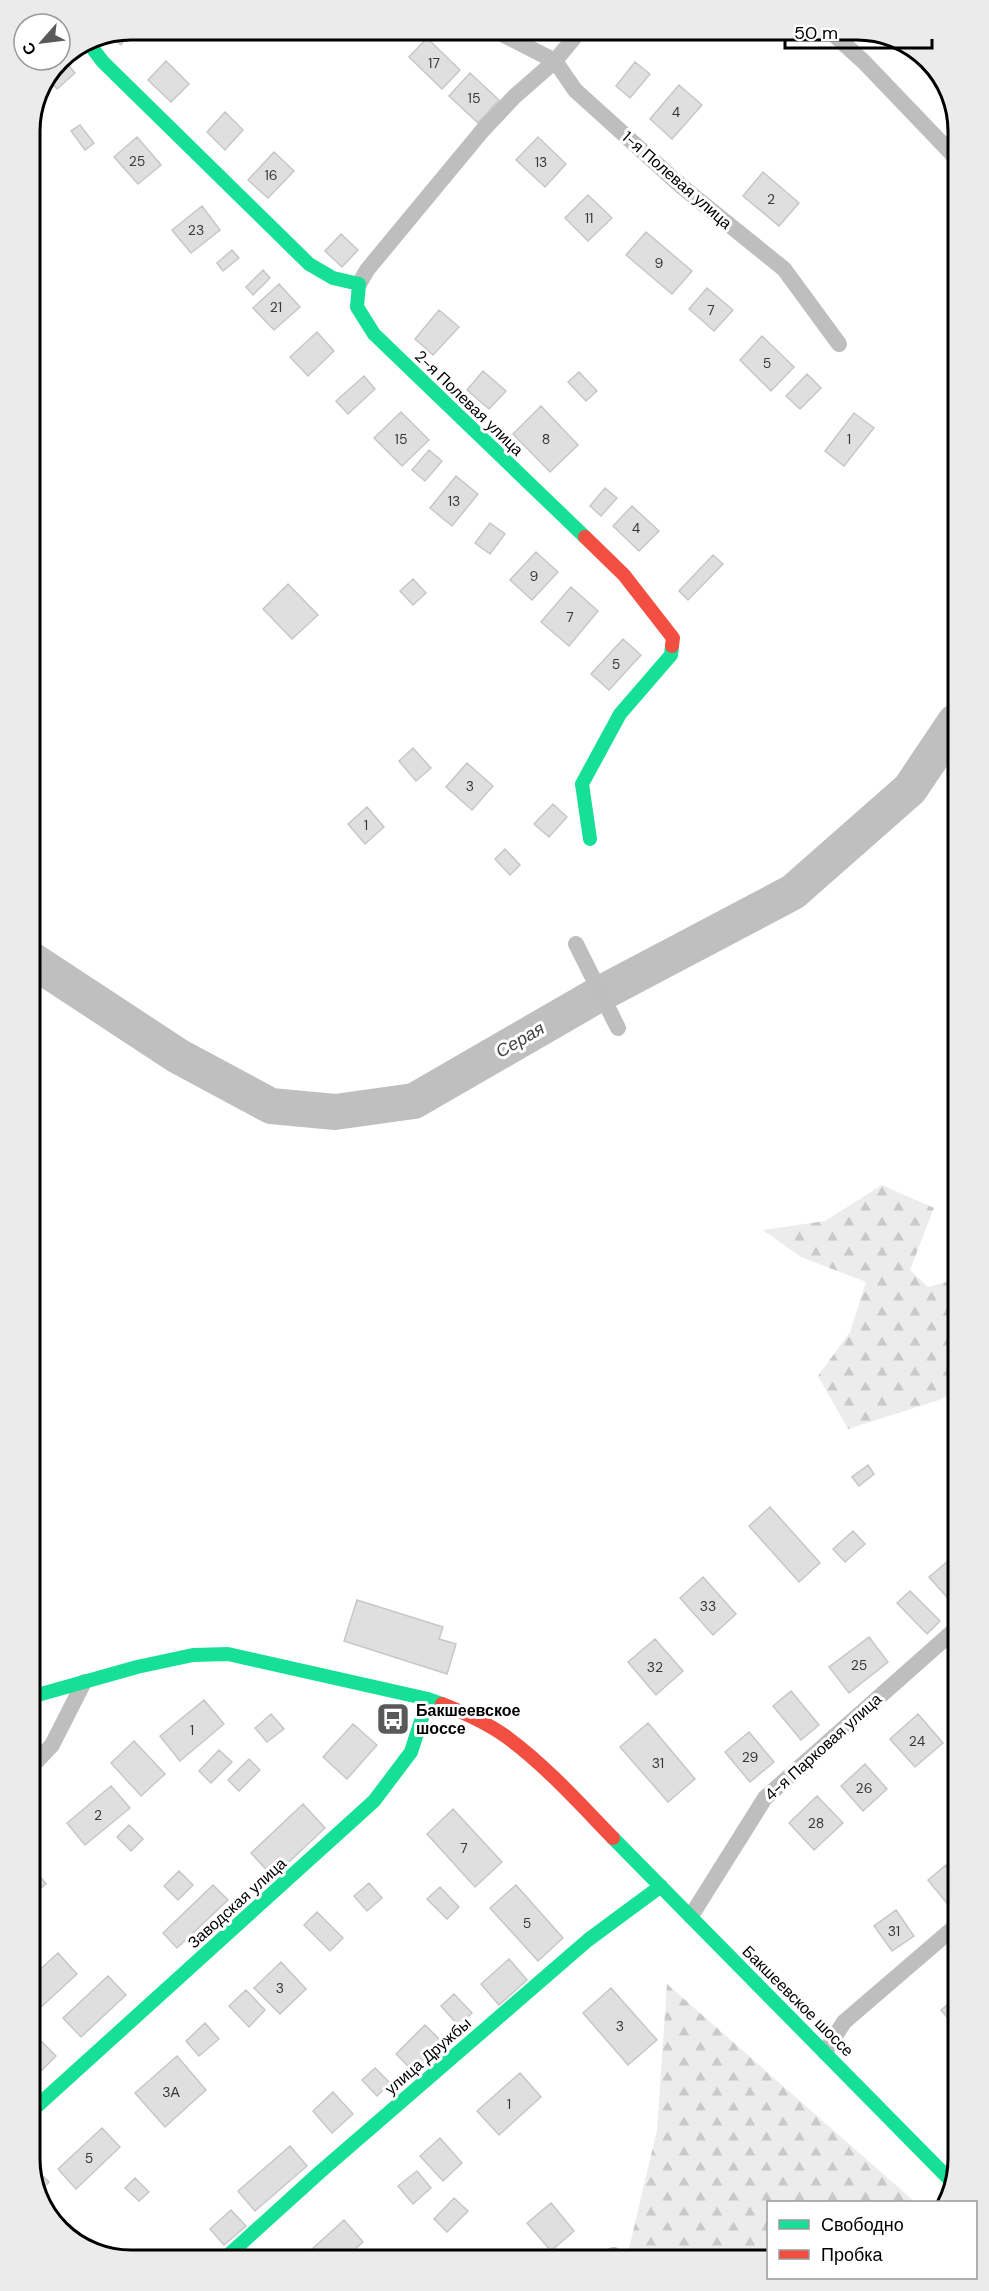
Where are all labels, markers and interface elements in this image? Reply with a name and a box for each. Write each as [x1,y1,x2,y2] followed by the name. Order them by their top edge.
[12,12,72,72] north arrow
[785,12,932,50] scale bar
[794,21,838,45] text: 50 m
[17,38,41,59] text: С
[428,54,440,72] house number: 17
[468,89,480,107] house number: 15
[672,103,681,121] house number: 4
[618,126,736,234] street label: 1-я Полевая улица
[129,152,145,170] house number: 25
[535,153,547,171] house number: 13
[264,166,278,184] house number: 16
[767,190,775,208] house number: 2
[585,209,593,227] house number: 11
[188,221,204,239] house number: 23
[655,254,664,272] house number: 9
[270,298,282,316] house number: 21
[707,301,715,319] house number: 7
[410,346,528,460] street label: 2-я Полевая улица
[763,354,771,372] house number: 5
[395,430,407,448] house number: 15
[542,430,550,448] house number: 8
[847,430,851,448] house number: 1
[448,492,460,510] house number: 13
[632,519,641,537] house number: 4
[530,567,539,585] house number: 9
[566,608,574,626] house number: 7
[612,655,620,673] house number: 5
[466,777,474,795] house number: 3
[364,816,368,834] house number: 1
[491,1016,549,1064] water label: Серая
[700,1597,716,1615] house number: 33
[851,1656,867,1674] house number: 25
[647,1658,663,1676] house number: 32
[760,1689,886,1805] street label: 4-я Парковая улица
[416,1700,520,1739] place label: Бакшеевское шоссе
[375,1701,411,1737] bus stop icon: Бакшеевское шоссе
[190,1721,194,1739] house number: 1
[909,1732,926,1750] house number: 24
[742,1748,759,1766] house number: 29
[652,1754,664,1772] house number: 31
[856,1779,872,1797] house number: 26
[94,1806,102,1824] house number: 2
[808,1814,824,1832] house number: 28
[460,1839,468,1857] house number: 7
[183,1853,291,1953] street label: Заводская улица
[523,1914,531,1932] house number: 5
[888,1922,900,1940] house number: 31
[738,1941,858,2061] street label: Бакшеевское шоссе
[276,1979,284,1997] house number: 3
[381,2013,475,2099] street label: улица Дружбы
[616,2017,624,2035] house number: 3
[162,2083,180,2101] house number: 3А
[507,2095,511,2113] house number: 1
[85,2149,93,2167] house number: 5
[767,2201,977,2279] legend
[821,2213,904,2237] text: Свободно
[821,2243,884,2267] text: Пробка

